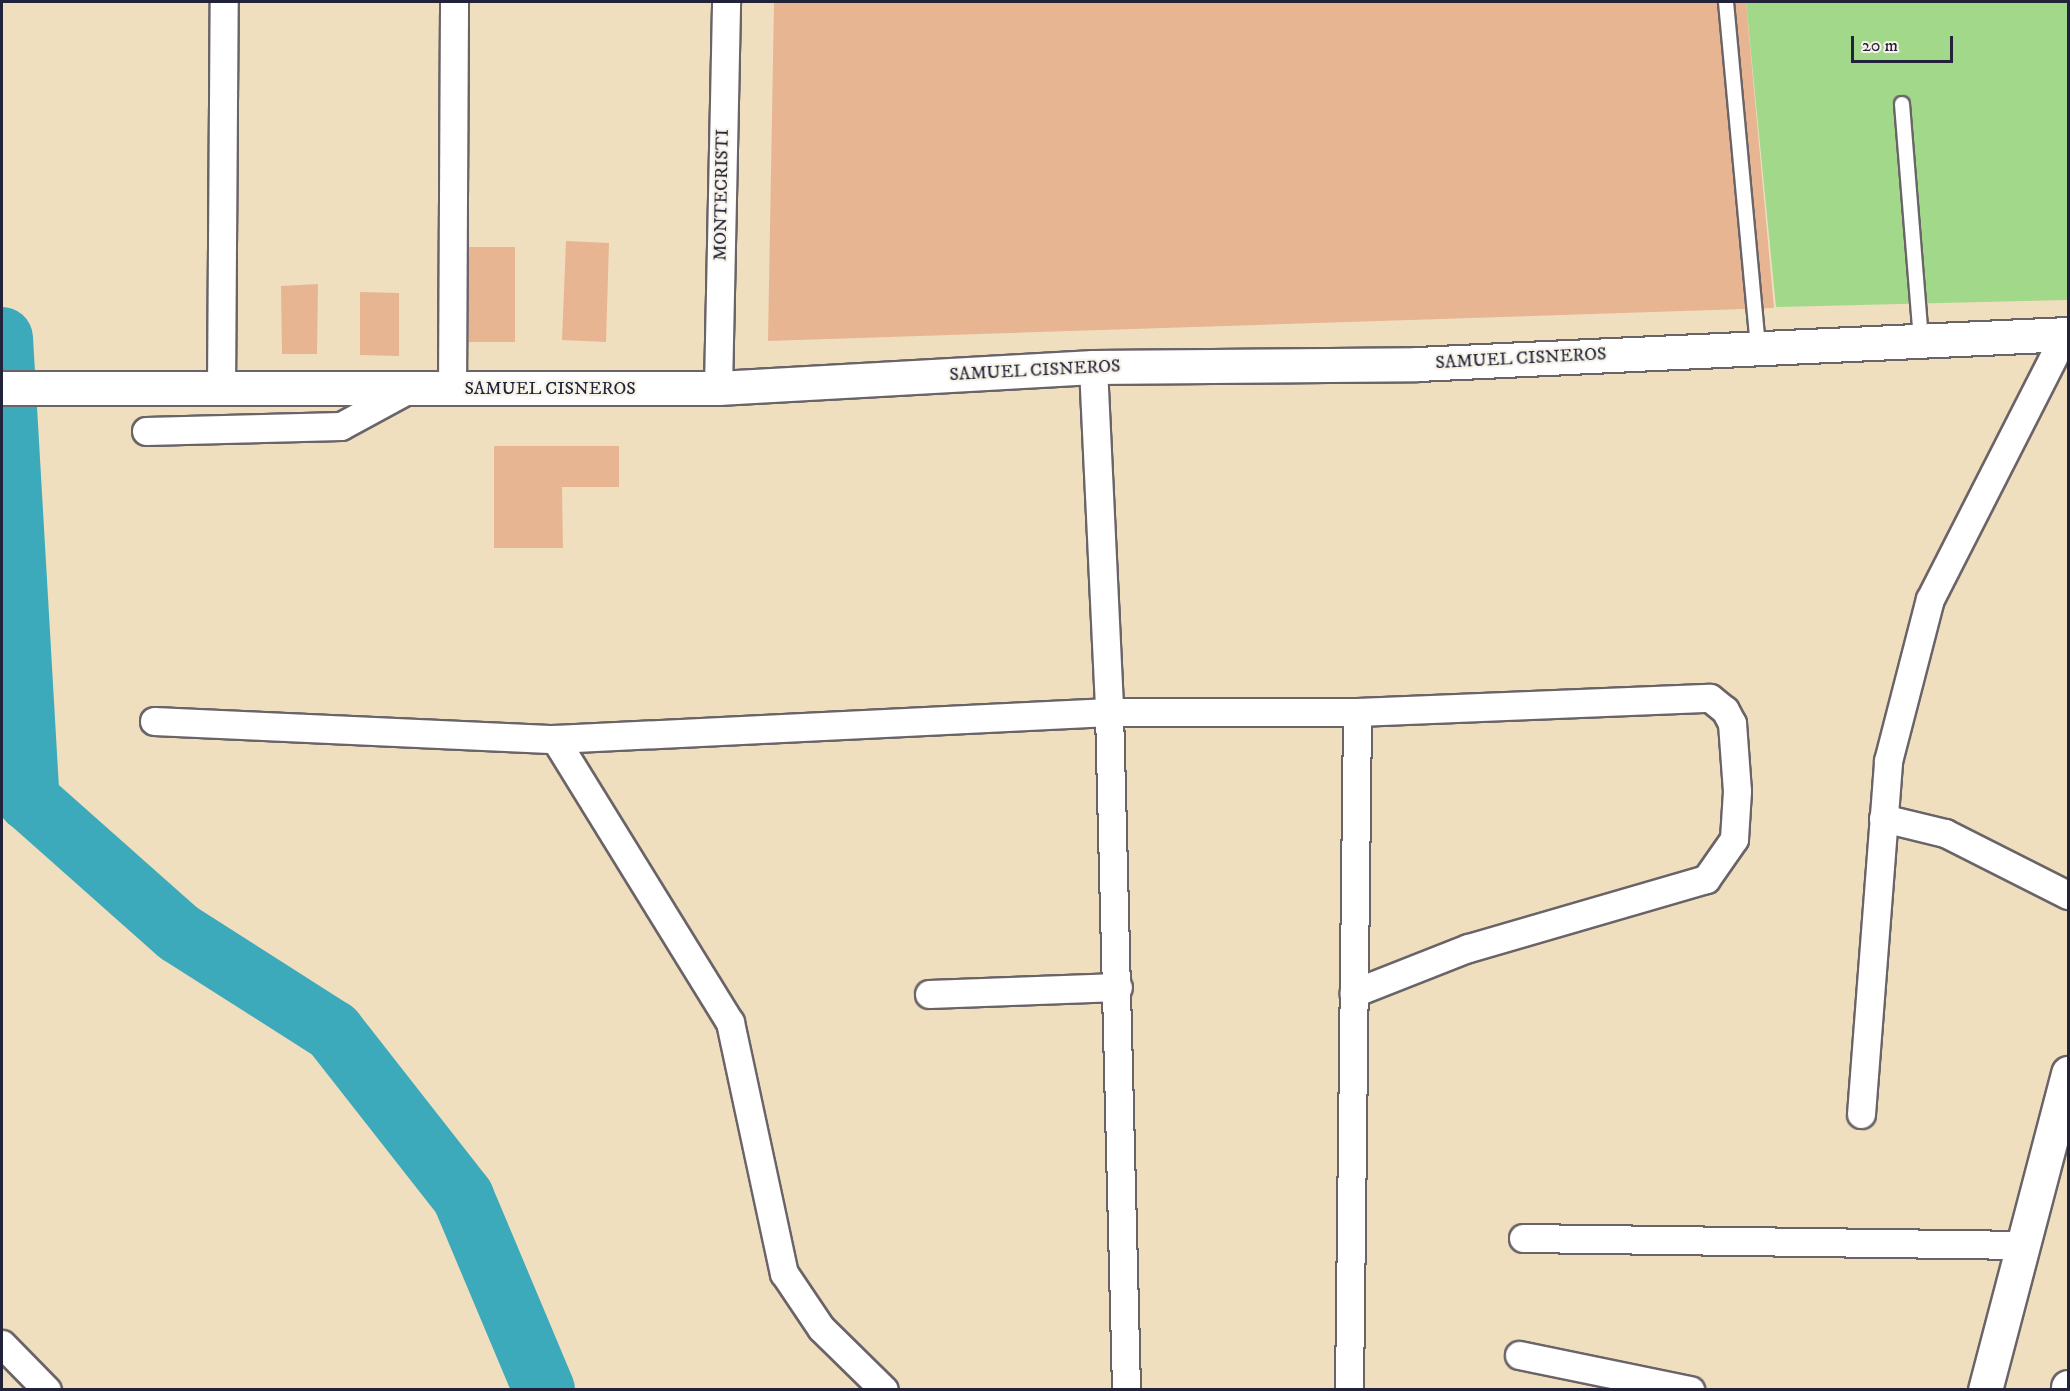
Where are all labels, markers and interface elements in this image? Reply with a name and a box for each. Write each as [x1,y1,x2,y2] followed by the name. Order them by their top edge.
[1854,24,1956,62] scale bar
[1862,35,1898,57] text: 20 m
[710,129,734,261] street label: MONTECRISTI
[1435,344,1607,374] street label: SAMUEL CISNEROS
[949,356,1121,386] street label: SAMUEL CISNEROS
[464,378,636,400] street label: SAMUEL CISNEROS

